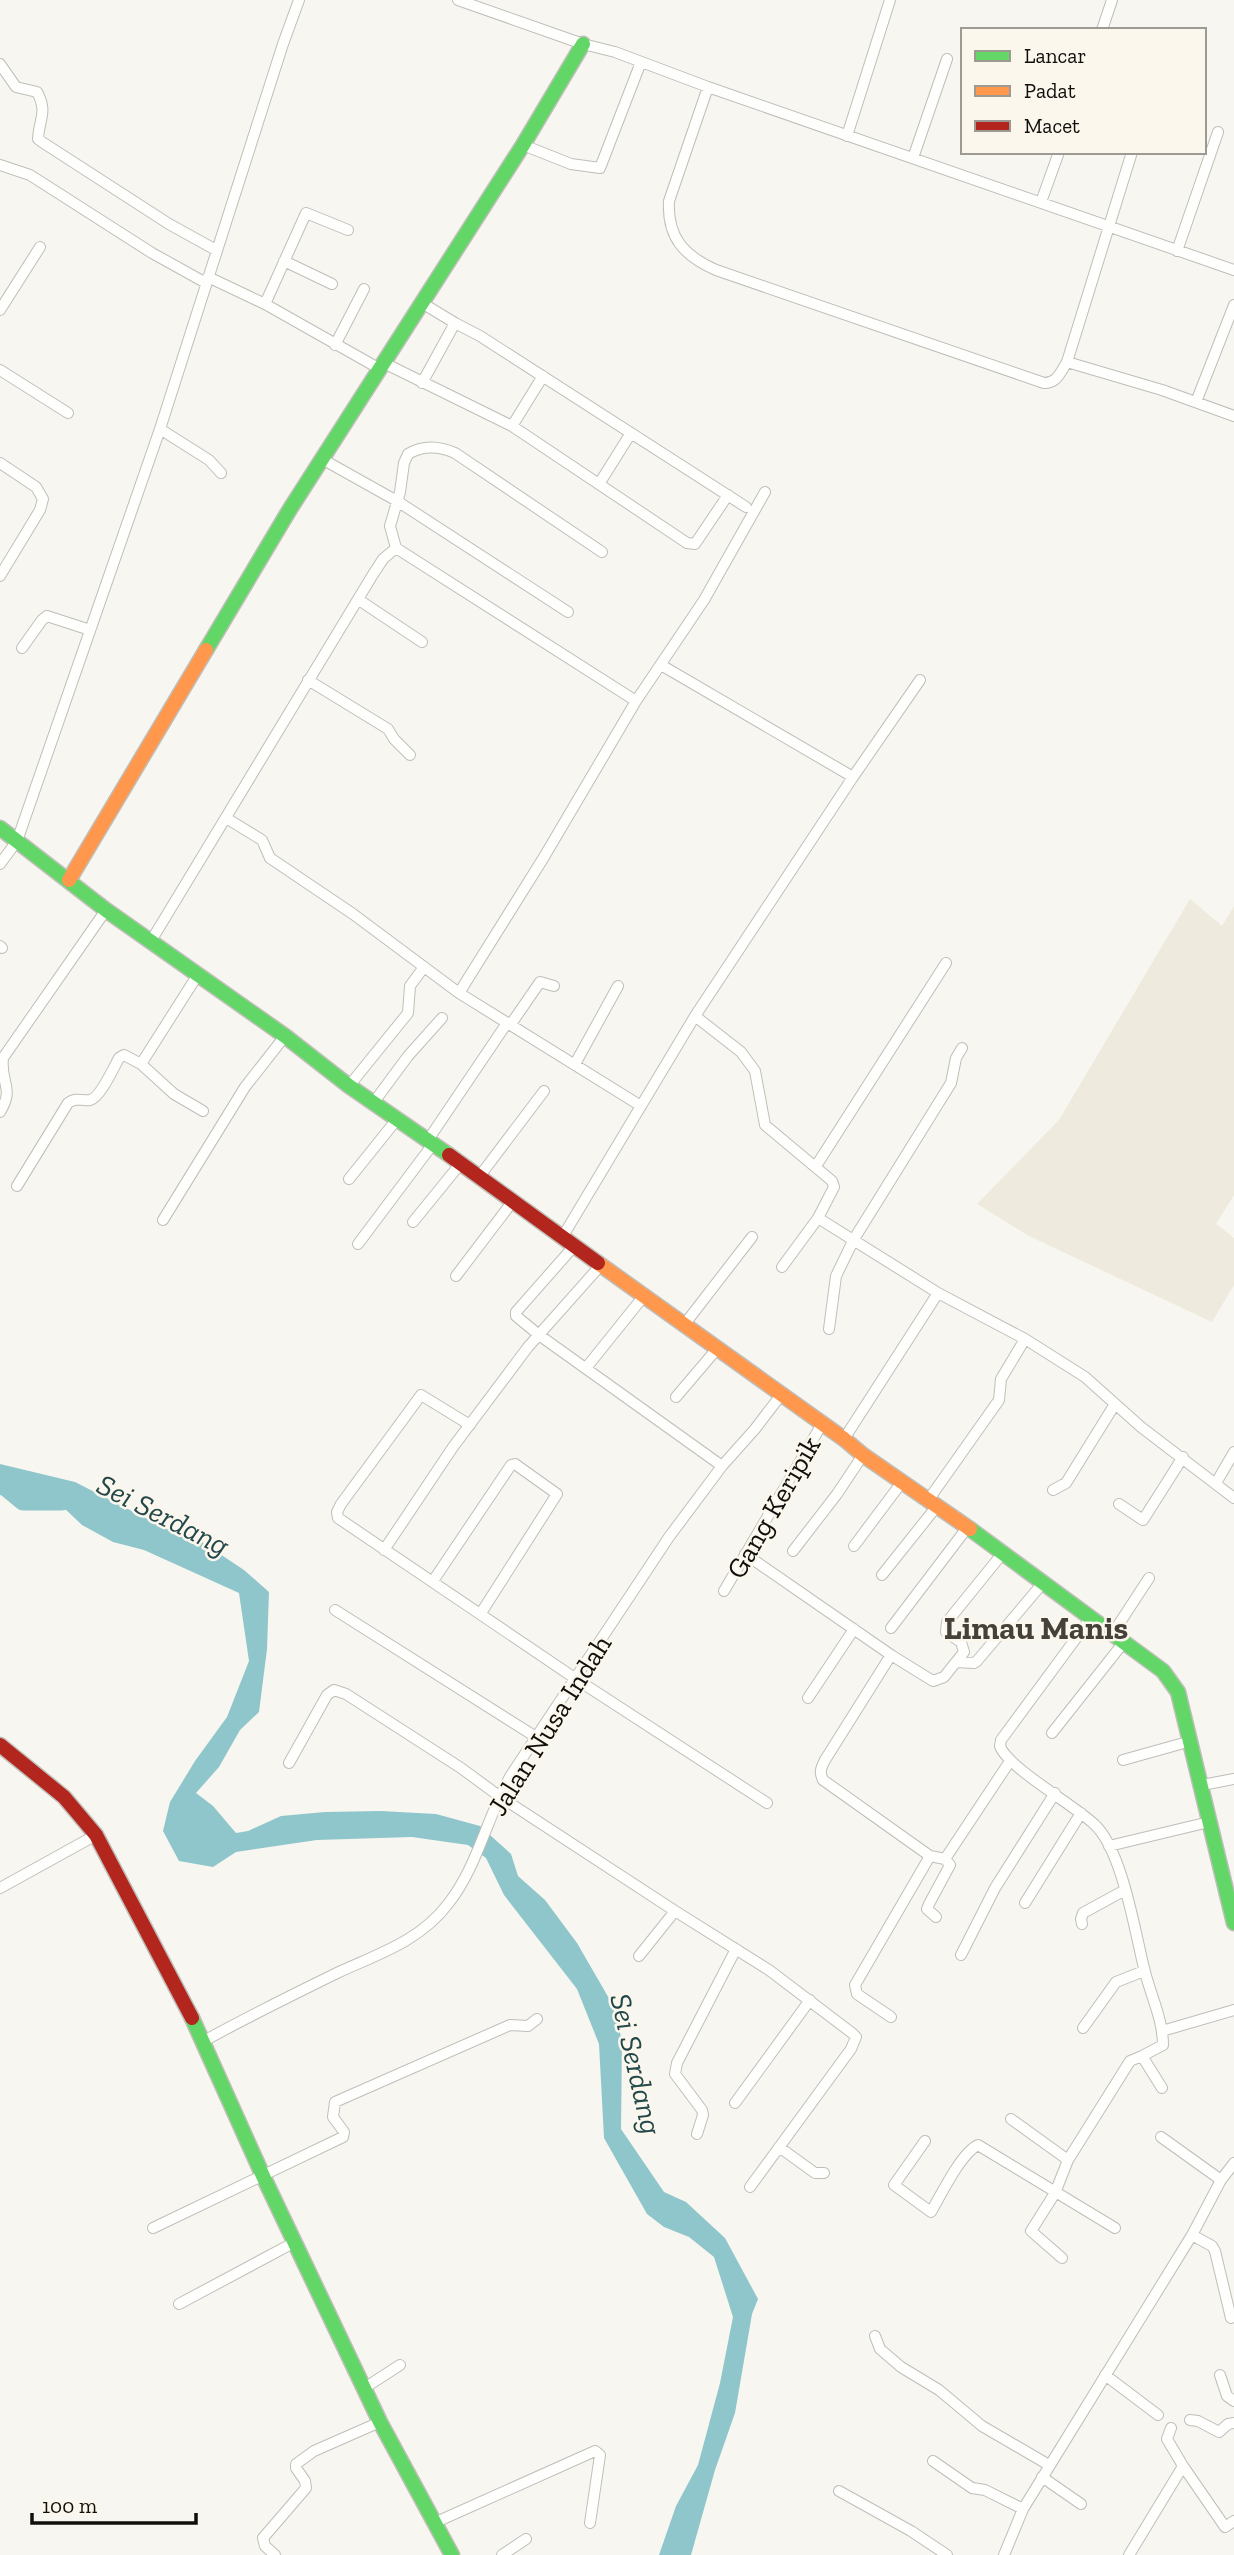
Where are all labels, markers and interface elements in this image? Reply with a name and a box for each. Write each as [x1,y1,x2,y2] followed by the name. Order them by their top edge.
[961,28,1206,154] legend
[1024,43,1086,68] text: Lancar
[1024,78,1076,103] text: Padat
[1024,113,1080,138] text: Macet
[719,1430,828,1584] street label: Gang Keripik
[91,1466,236,1564] water label: Sei Serdang
[944,1609,1128,1647] district label: Limau Manis
[481,1629,618,1822] street label: Jalan Nusa Indah
[602,1990,670,2139] water label: Sei Serdang
[32,2482,196,2526] scale bar
[42,2493,97,2518] text: 100 m

